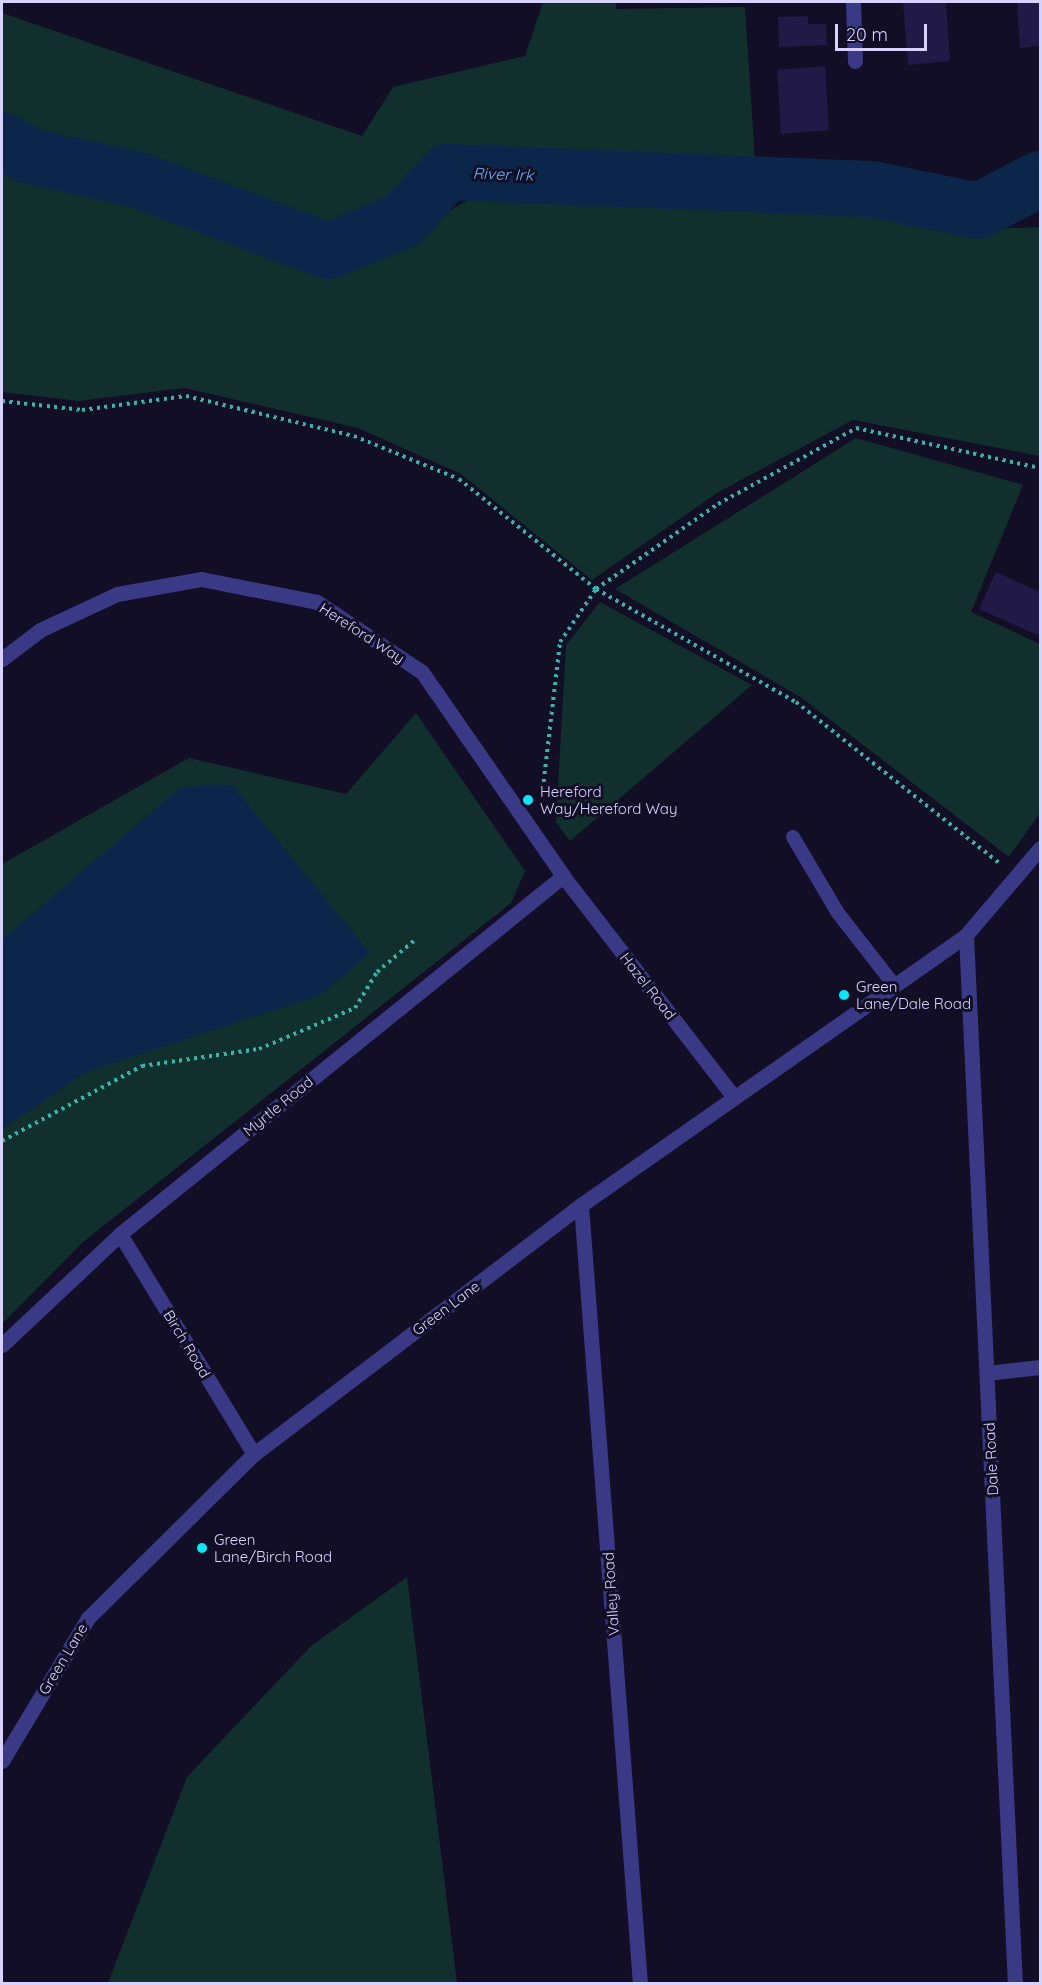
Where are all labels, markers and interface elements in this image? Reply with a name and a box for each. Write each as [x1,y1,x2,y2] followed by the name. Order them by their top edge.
[838,12,930,50] scale bar
[846,23,888,46] text: 20 m
[472,163,534,185] water label: River Irk
[316,599,408,667] street label: Hereford Way
[540,782,677,817] place label: Hereford Way/Hereford Way
[521,793,535,807] marker: Hereford Way/Hereford Way
[616,949,680,1023] street label: Hazel Road
[856,977,971,1012] place label: Green Lane/Dale Road
[837,988,851,1002] marker: Green Lane/Dale Road
[239,1072,317,1140] street label: Myrtle Road
[409,1277,483,1339] street label: Green Lane
[160,1307,214,1381] street label: Birch Road
[980,1422,1002,1496] street label: Dale Road
[214,1530,332,1565] place label: Green Lane/Birch Road
[195,1541,209,1555] marker: Green Lane/Birch Road
[599,1552,623,1636] street label: Valley Road
[35,1620,91,1698] street label: Green Lane

